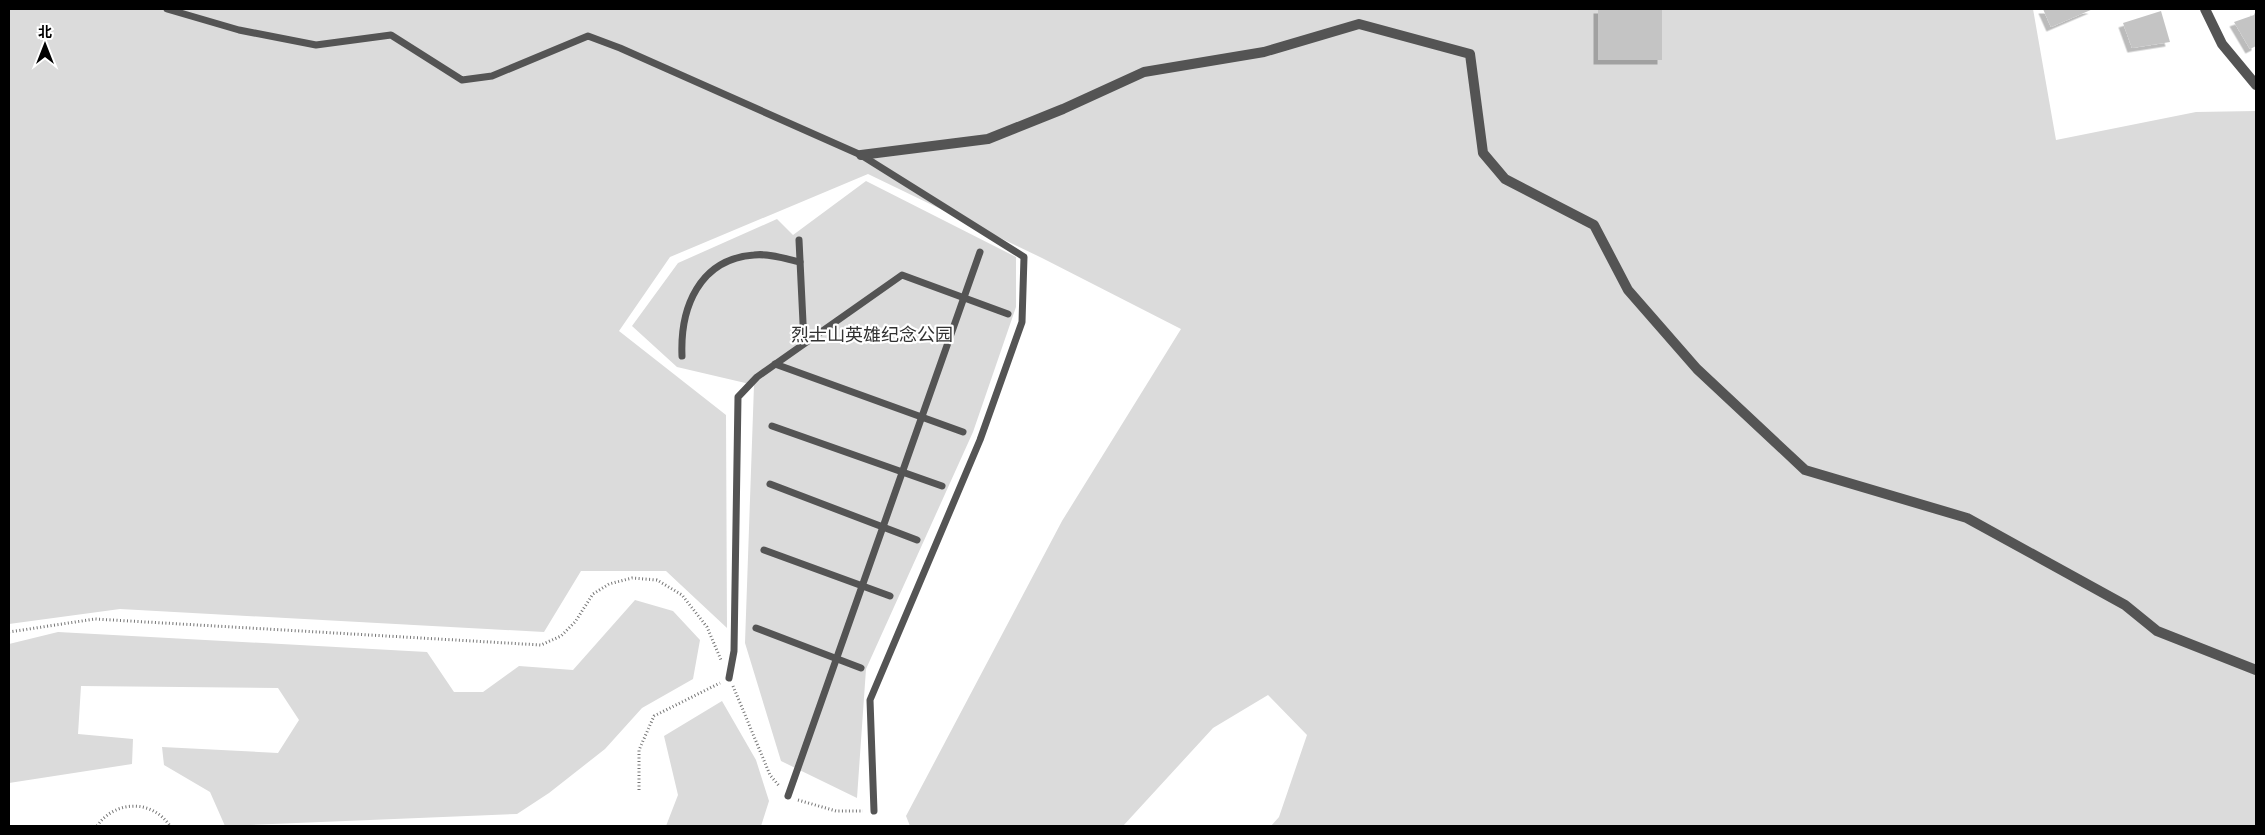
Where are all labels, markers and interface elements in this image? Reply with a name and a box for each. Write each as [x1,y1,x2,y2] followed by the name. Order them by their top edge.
[20,20,70,70] north arrow
[38,23,52,40] text: 北
[791,323,953,345] park label: 烈士山英雄纪念公园

